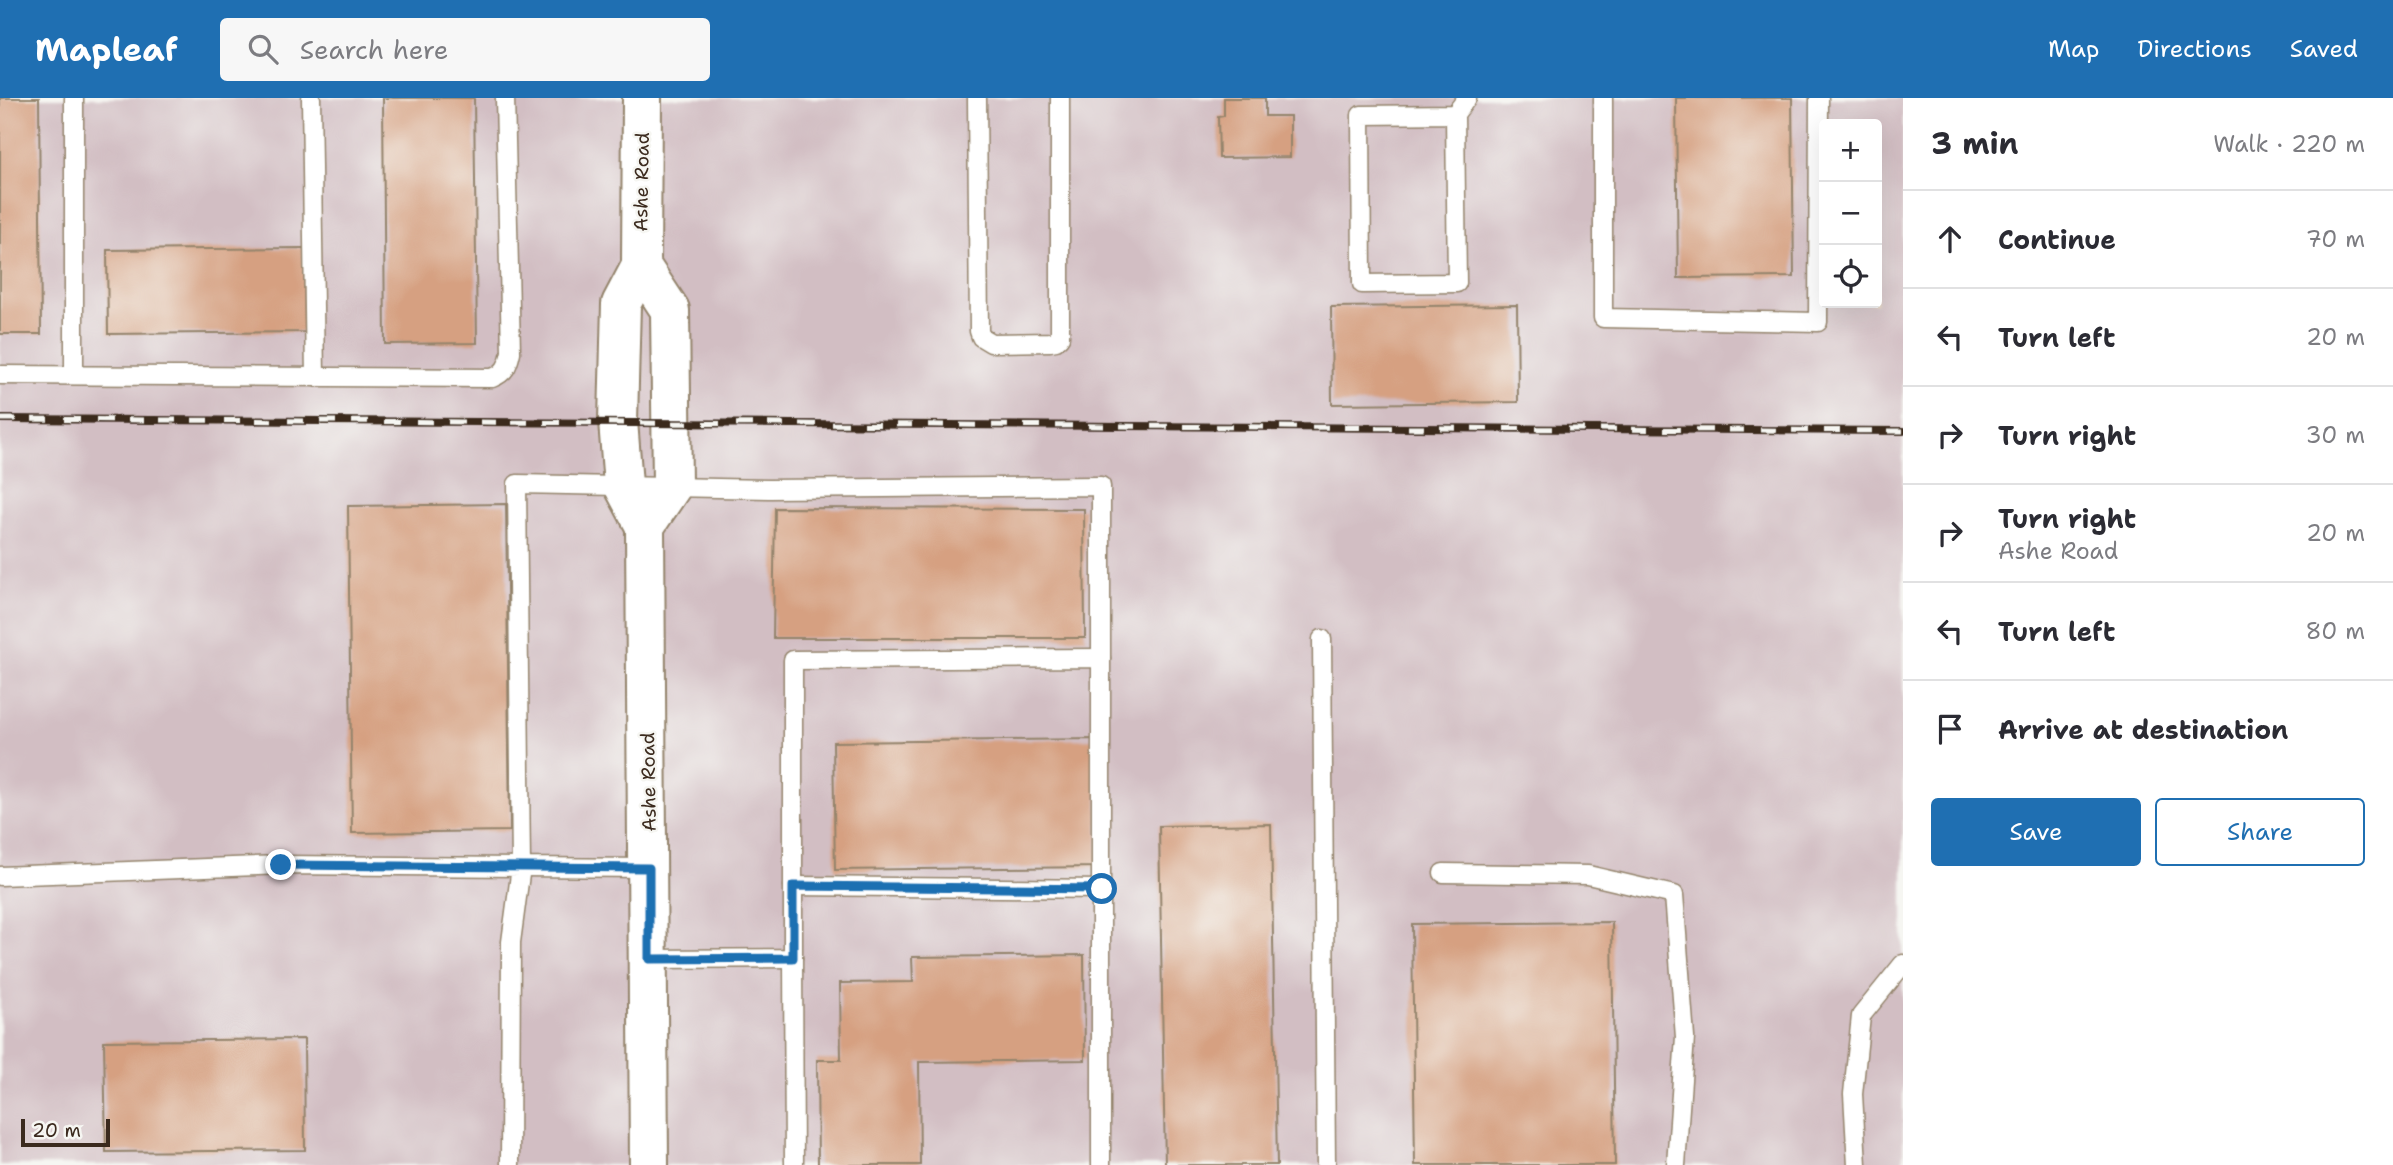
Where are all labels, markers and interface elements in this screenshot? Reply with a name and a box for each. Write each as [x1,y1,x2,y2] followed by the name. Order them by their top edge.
[220,18,710,81] search box
[35,27,178,72] text: Mapleaf
[244,30,282,68] icon: search
[300,32,448,67] text: Search here
[2048,33,2099,65] text: Map
[2137,33,2252,65] text: Directions
[2290,33,2358,65] text: Saved
[1819,119,1882,308] map controls
[1819,119,1882,182] button: +
[1931,123,2018,164] text: 3 min
[2213,129,2365,159] text: Walk · 220 m
[628,132,655,232] street label: Ashe Road
[1819,182,1882,245] button: −
[1931,220,1969,258] icon: ahead
[1998,222,2116,257] text: Continue
[2306,224,2365,254] text: 70 m
[1819,245,1882,308] button: locate
[1931,318,1969,356] icon: left
[1998,320,2115,355] text: Turn left
[2306,322,2365,352] text: 20 m
[1931,416,1969,454] icon: right
[1998,418,2136,453] text: Turn right
[2306,420,2365,450] text: 30 m
[1998,501,2136,536] text: Turn right
[1931,514,1969,552] icon: right
[2306,518,2365,548] text: 20 m
[1998,536,2118,566] text: Ashe Road
[1931,612,1969,650] icon: left
[1998,614,2115,649] text: Turn left
[2306,616,2365,646] text: 80 m
[1931,710,1969,748] icon: arrive
[1998,712,2288,747] text: Arrive at destination
[635,732,662,832] street label: Ashe Road
[1931,798,2141,866] button: Save
[2155,798,2365,866] button: Share
[265,849,296,880] route end
[1086,873,1117,904] route start
[21,1116,110,1148] scale bar
[32,1118,81,1143] text: 20 m

